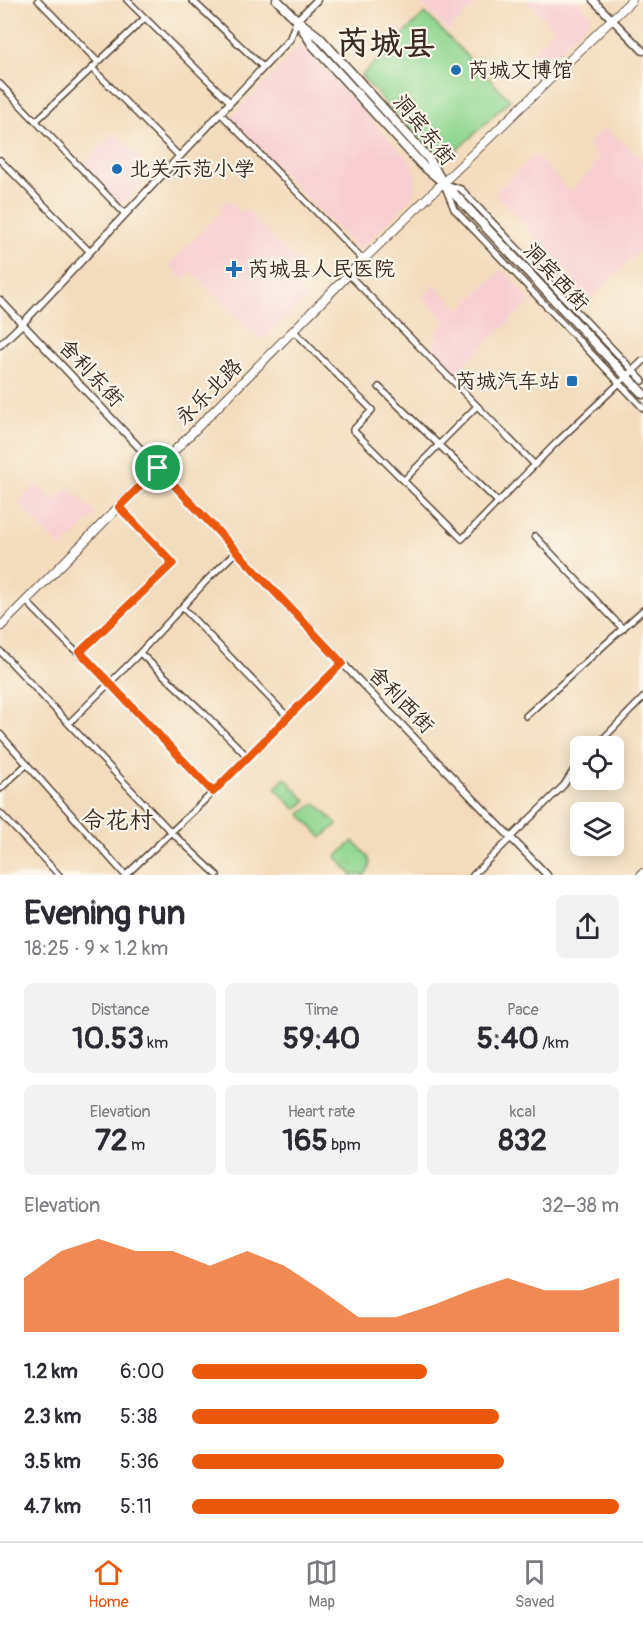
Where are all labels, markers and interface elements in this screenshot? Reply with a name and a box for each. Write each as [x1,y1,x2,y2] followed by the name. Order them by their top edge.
[337,23,436,64] district label: 芮城县
[468,57,573,84] place label: 芮城文博馆
[449,63,463,77] marker: 芮城文博馆
[387,89,461,171] street label: 洞宾东街
[129,156,255,183] place label: 北关示范小学
[110,162,124,176] marker: 北关示范小学
[517,237,595,317] street label: 洞宾西街
[248,256,395,283] place label: 芮城县人民医院
[225,260,243,278] marker: 芮城县人民医院
[52,333,130,413] street label: 舍利东街
[170,353,248,431] street label: 永乐北路
[455,368,560,395] place label: 芮城汽车站
[565,374,579,388] marker: 芮城汽车站
[132,442,183,493] pin
[141,451,174,484] icon: arrive
[362,660,440,740] street label: 舍利西街
[570,736,624,856] map controls
[570,736,624,790] button: locate
[570,802,624,856] button: layers
[81,806,153,835] district label: 令花村
[24,893,185,934] text: Evening run
[556,895,619,958] button: share
[24,936,168,961] text: 18:25 · 9 × 1.2 km
[91,1000,149,1020] text: Distance
[305,1000,338,1020] text: Time
[507,1000,539,1020] text: Pace
[72,1020,144,1057] text: 10.53
[283,1020,360,1057] text: 59:40
[477,1020,539,1057] text: 5:40
[144,1033,168,1053] text: km
[539,1033,569,1053] text: /km
[90,1102,151,1122] text: Elevation
[288,1102,355,1122] text: Heart rate
[510,1102,536,1122] text: kcal
[95,1122,128,1159] text: 72
[282,1122,328,1159] text: 165
[499,1122,547,1159] text: 832
[128,1135,145,1155] text: m
[328,1135,361,1155] text: bpm
[24,1193,100,1218] text: Elevation
[542,1193,619,1218] text: 32–38 m
[24,1359,78,1384] text: 1.2 km
[120,1359,164,1384] text: 6:00
[24,1404,81,1429] text: 2.3 km
[120,1404,157,1429] text: 5:38
[24,1449,81,1474] text: 3.5 km
[120,1449,159,1474] text: 5:36
[24,1494,81,1519] text: 4.7 km
[120,1494,152,1519] text: 5:11
[88,1556,129,1612] tab: Home
[305,1556,338,1612] tab: Map
[515,1556,555,1612] tab: Saved

